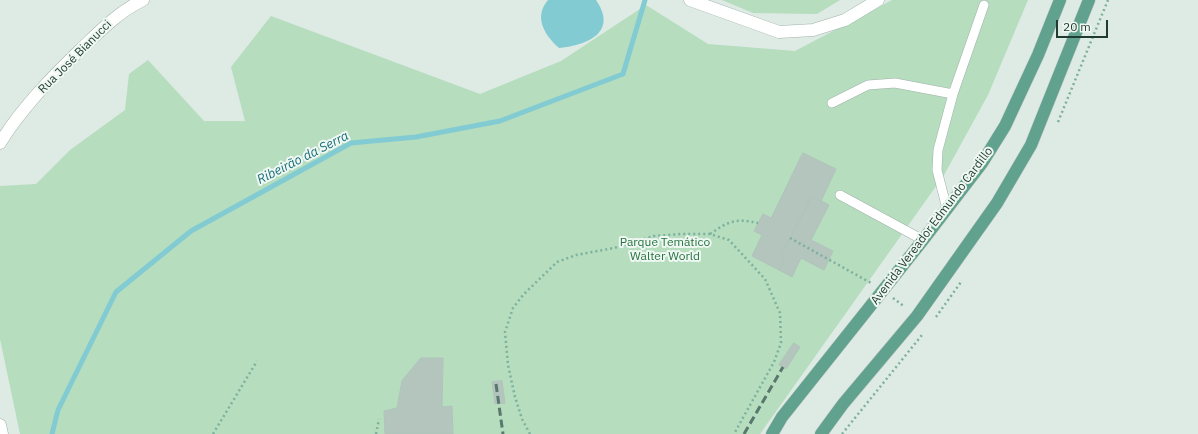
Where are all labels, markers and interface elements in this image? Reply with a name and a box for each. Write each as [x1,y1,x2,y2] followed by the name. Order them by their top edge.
[1058,12,1110,38] scale bar
[35,17,115,97] street label: Rua José Bianucci
[1063,19,1091,34] text: 20 m
[255,128,351,188] water label: Ribeirão da Serra
[868,144,996,308] street label: Avenida Vereador Edmundo Cardillo
[620,236,710,264] park label: Parque Temático Walter World

